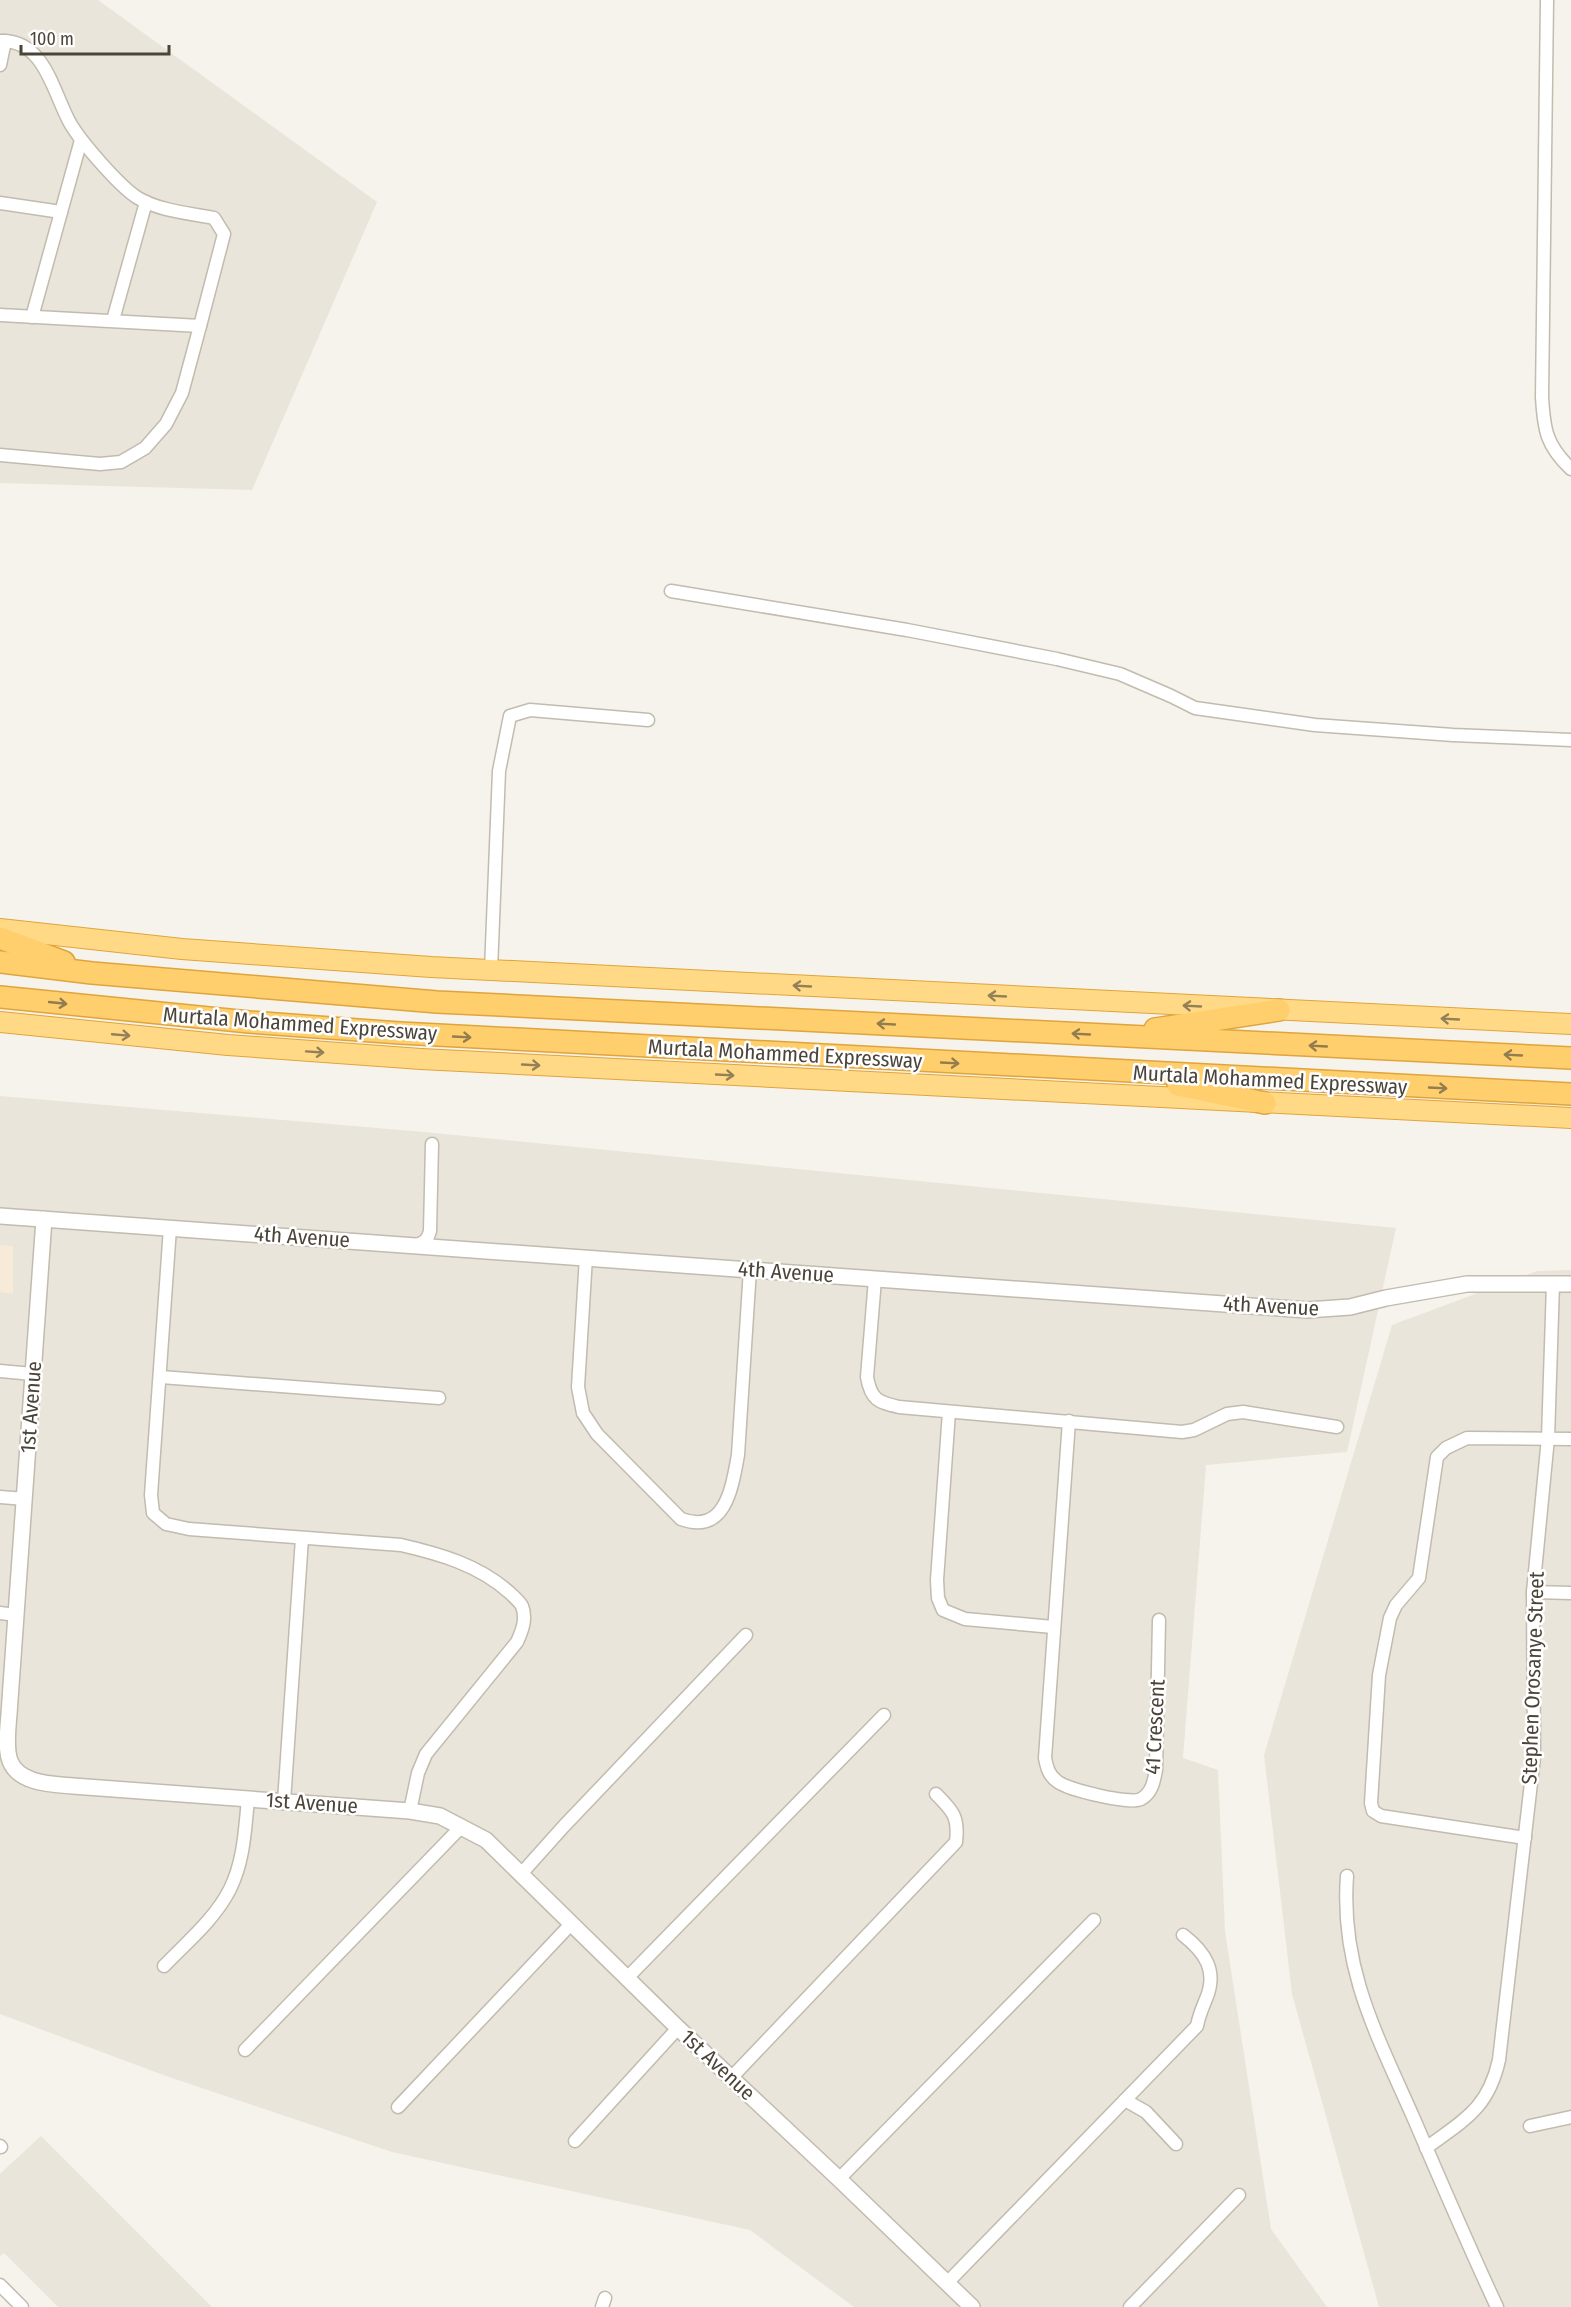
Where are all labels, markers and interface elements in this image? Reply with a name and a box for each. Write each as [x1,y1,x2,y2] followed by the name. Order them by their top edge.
[21,18,170,56] scale bar
[30,28,74,50] text: 100 m
[793,981,813,992] one-way arrow
[988,990,1008,1001] one-way arrow
[48,998,68,1009] one-way arrow
[1182,1000,1202,1011] one-way arrow
[162,1001,439,1047] street label: Murtala Mohammed Expressway
[1440,1013,1460,1024] one-way arrow
[877,1019,897,1030] one-way arrow
[1072,1029,1092,1040] one-way arrow
[110,1030,130,1041] one-way arrow
[451,1031,471,1042] one-way arrow
[647,1034,923,1074] street label: Murtala Mohammed Expressway
[1308,1040,1328,1051] one-way arrow
[305,1046,325,1057] one-way arrow
[1503,1050,1523,1061] one-way arrow
[940,1058,959,1069] one-way arrow
[520,1060,540,1071] one-way arrow
[1132,1060,1408,1100] street label: Murtala Mohammed Expressway
[715,1070,735,1081] one-way arrow
[1428,1082,1448,1093] one-way arrow
[253,1221,351,1253] street label: 4th Avenue
[737,1256,835,1288] street label: 4th Avenue
[1222,1291,1320,1321] street label: 4th Avenue
[15,1360,47,1454] street label: 1st Avenue
[1516,1571,1550,1785] street label: Stephen Orosanye Street
[1140,1679,1170,1775] street label: 41 Crescent
[265,1787,359,1819] street label: 1st Avenue
[675,2024,761,2106] street label: 1st Avenue

